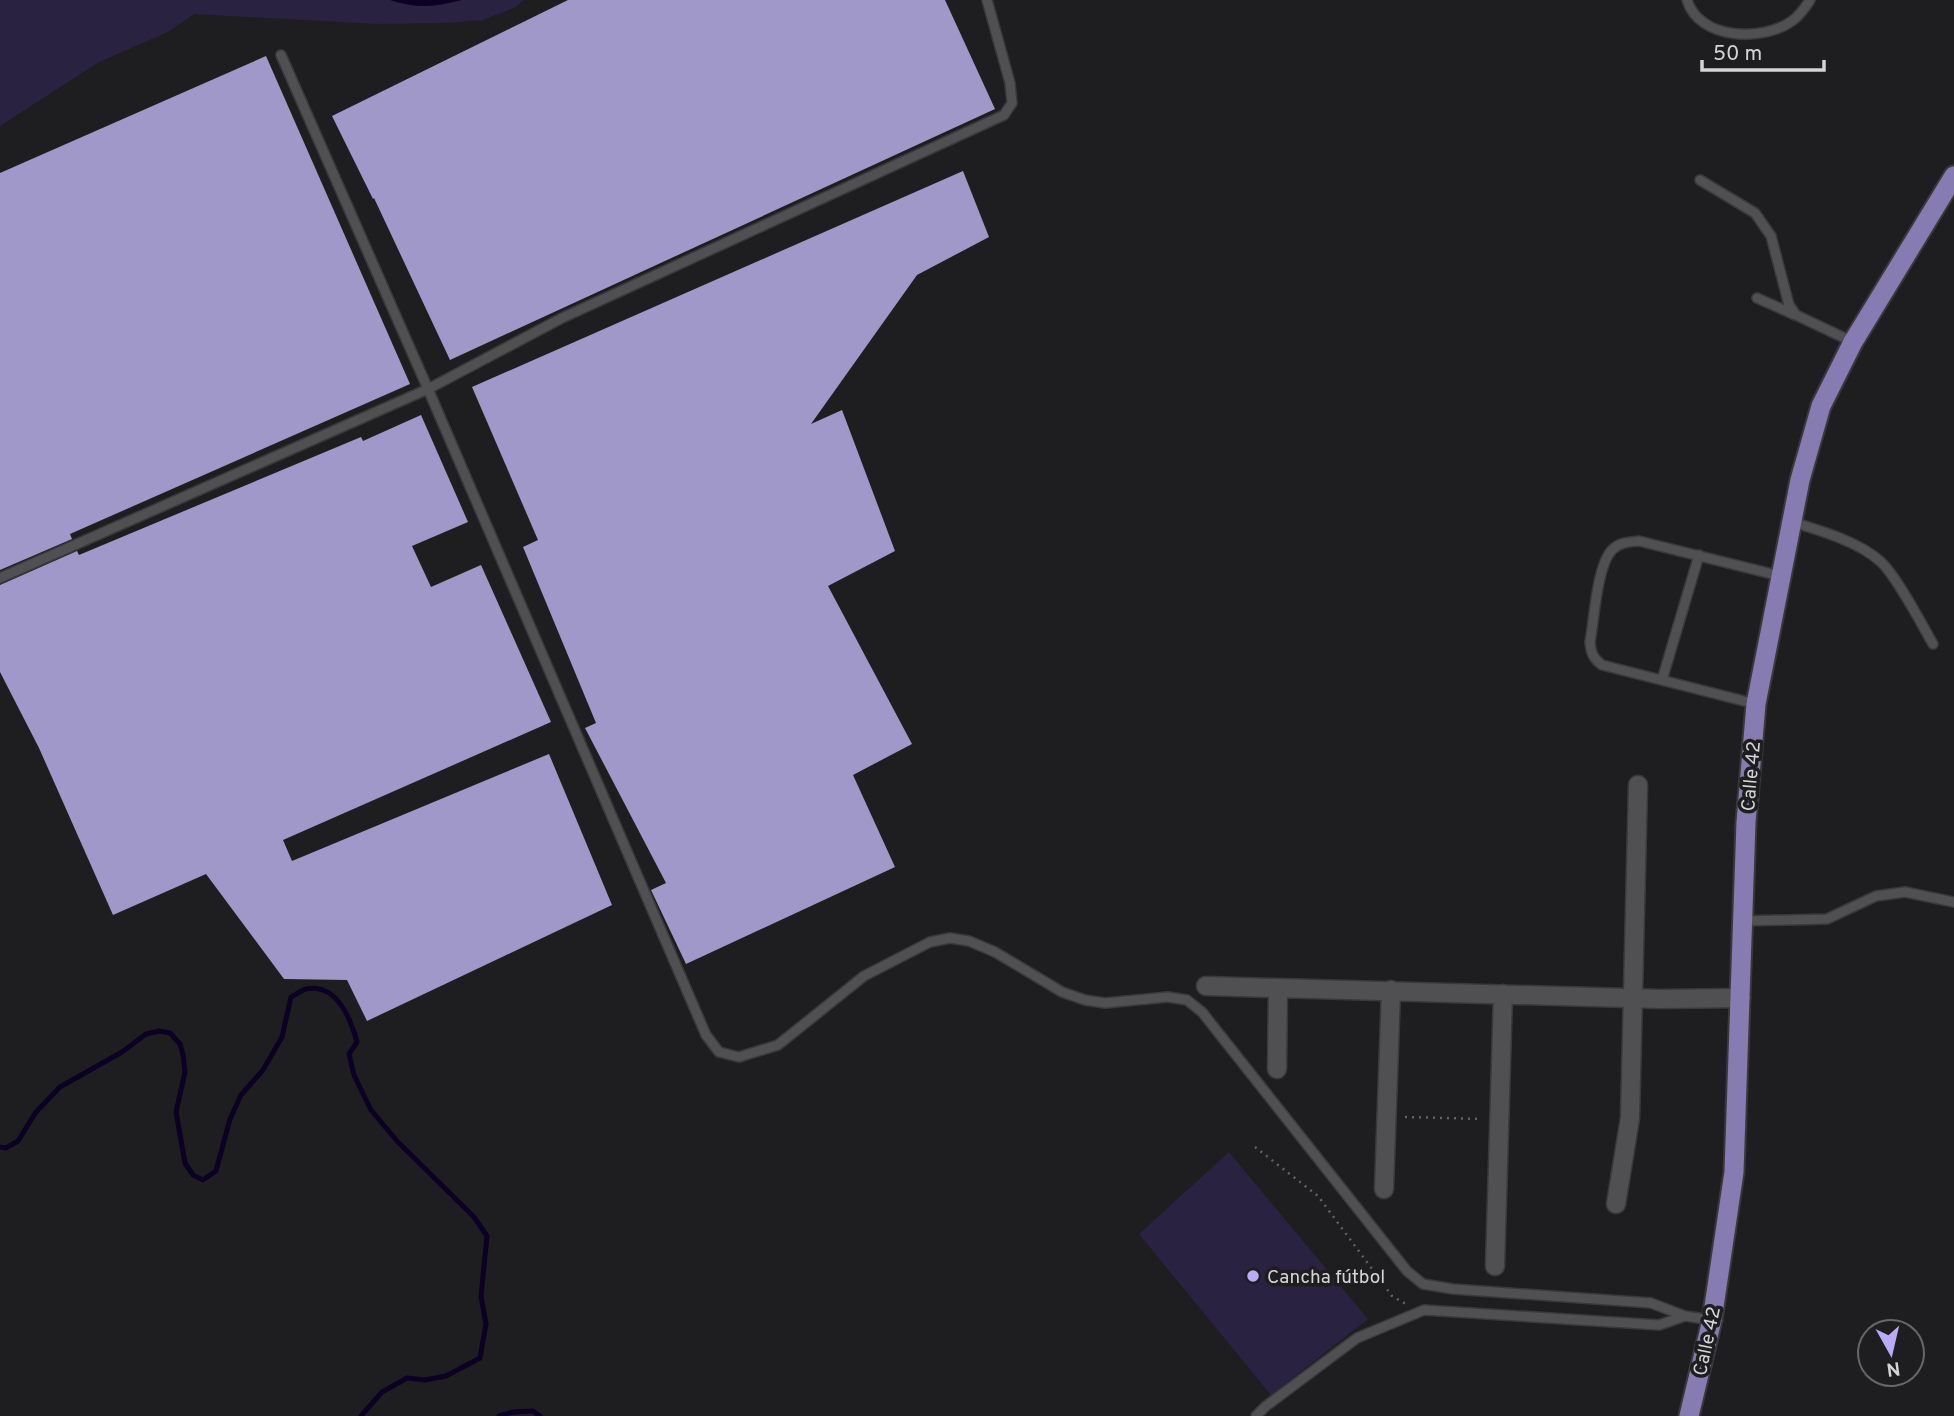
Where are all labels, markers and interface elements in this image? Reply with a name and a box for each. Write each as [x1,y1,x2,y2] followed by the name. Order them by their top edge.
[1702,28,1825,72] scale bar
[1713,41,1762,68] text: 50 m
[1737,740,1767,812] street label: Calle 42
[1267,1266,1385,1290] place label: Cancha fútbol
[1245,1268,1261,1284] marker: Cancha fútbol
[1689,1305,1727,1378] street label: Calle 42
[1856,1318,1926,1388] north arrow
[1885,1355,1902,1381] text: N

